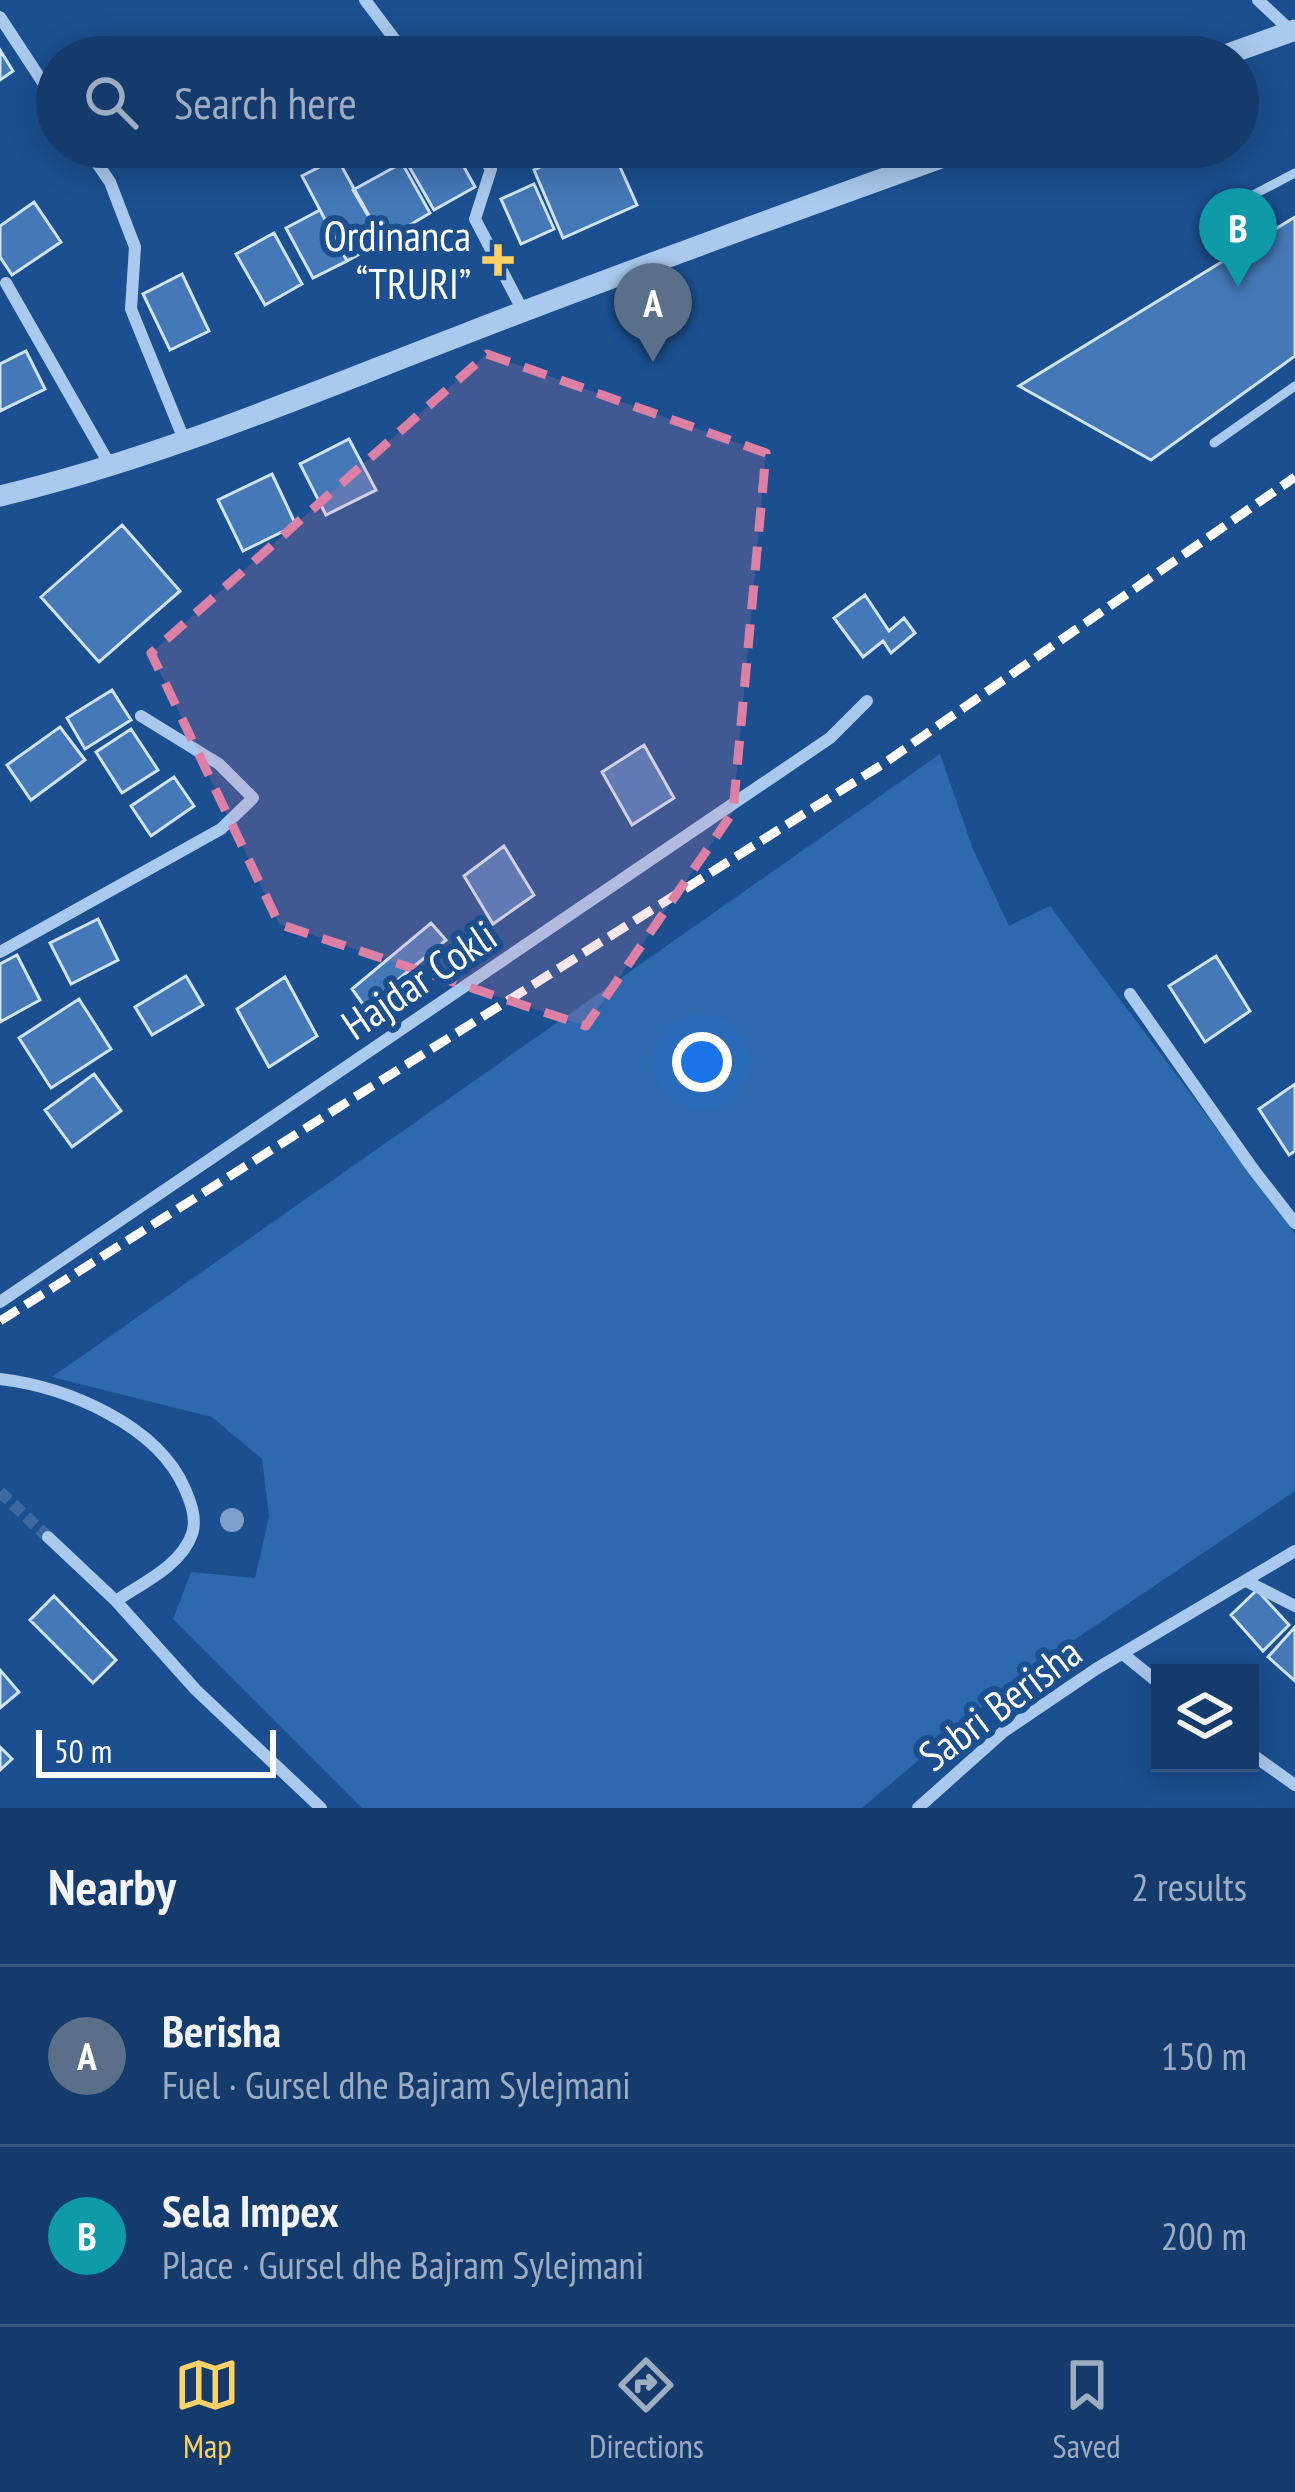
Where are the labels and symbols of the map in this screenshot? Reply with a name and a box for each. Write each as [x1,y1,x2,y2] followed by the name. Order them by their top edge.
[1199,188,1277,287] pin: B
[324,208,471,311] place label: Ordinanca “TRURI”
[482,244,514,276] marker: Ordinanca “TRURI”
[614,263,692,362] pin: A
[331,908,507,1051] street label: Hajdar Cokli
[672,1032,732,1092] your location
[907,1625,1092,1783] street label: Sabri Berisha
[36,1724,276,1777] scale bar

